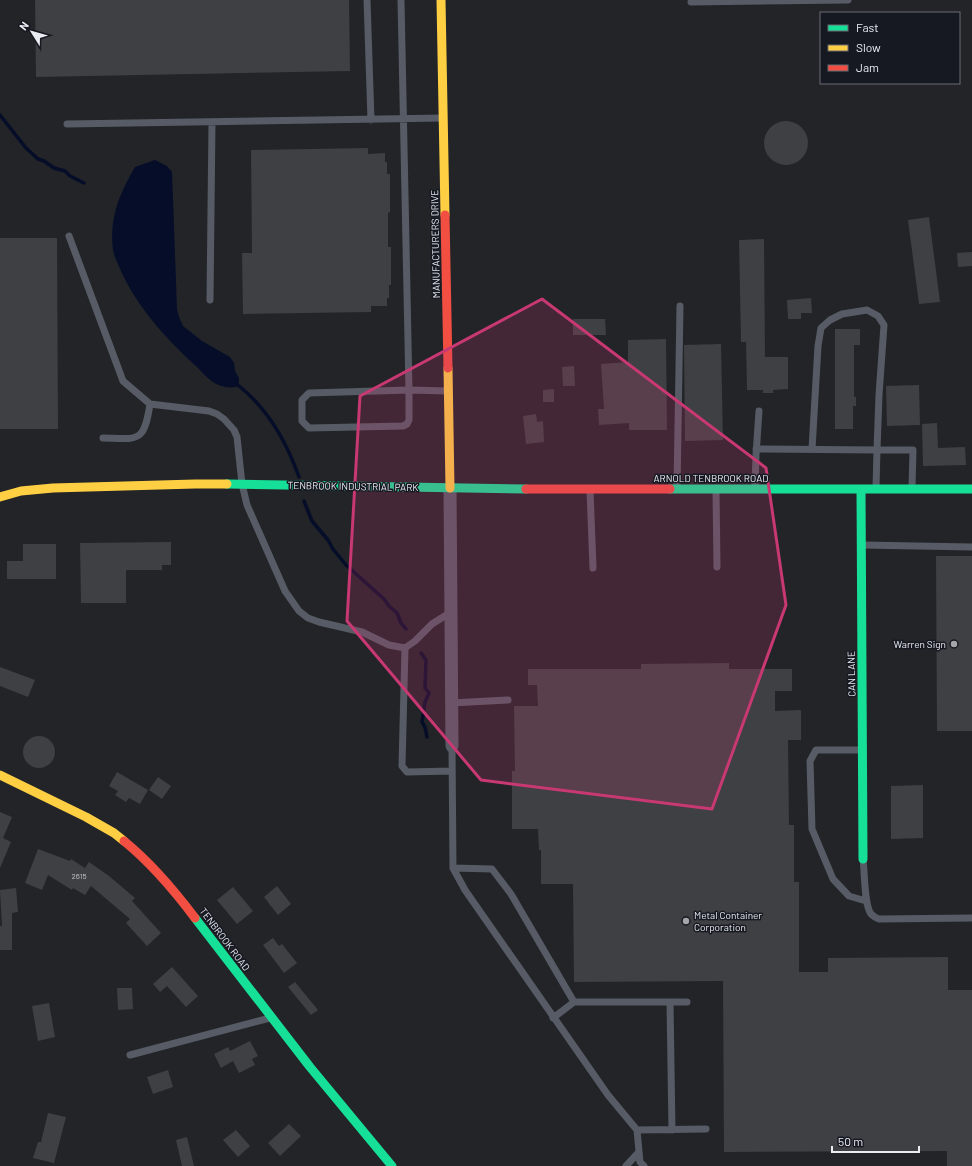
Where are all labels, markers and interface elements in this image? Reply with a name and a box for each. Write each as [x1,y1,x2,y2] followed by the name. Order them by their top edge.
[12,12,52,52] north arrow
[820,12,960,84] legend
[16,19,31,33] text: N
[856,20,879,34] text: Fast
[856,40,881,54] text: Slow
[856,60,879,74] text: Jam
[428,190,442,298] street label: MANUFACTURERS DRIVE
[654,472,768,484] street label: ARNOLD TENBROOK ROAD
[287,479,419,493] street label: TENBROOK INDUSTRIAL PARK
[894,638,946,650] place label: Warren Sign
[949,639,959,649] marker: Warren Sign
[845,651,857,697] street label: CAN LANE
[71,871,87,881] house number: 2615
[197,905,253,973] street label: TENBROOK ROAD
[694,909,762,933] place label: Metal Container Corporation
[681,916,691,926] marker: Metal Container Corporation
[832,1128,919,1154] scale bar
[838,1134,863,1148] text: 50 m

